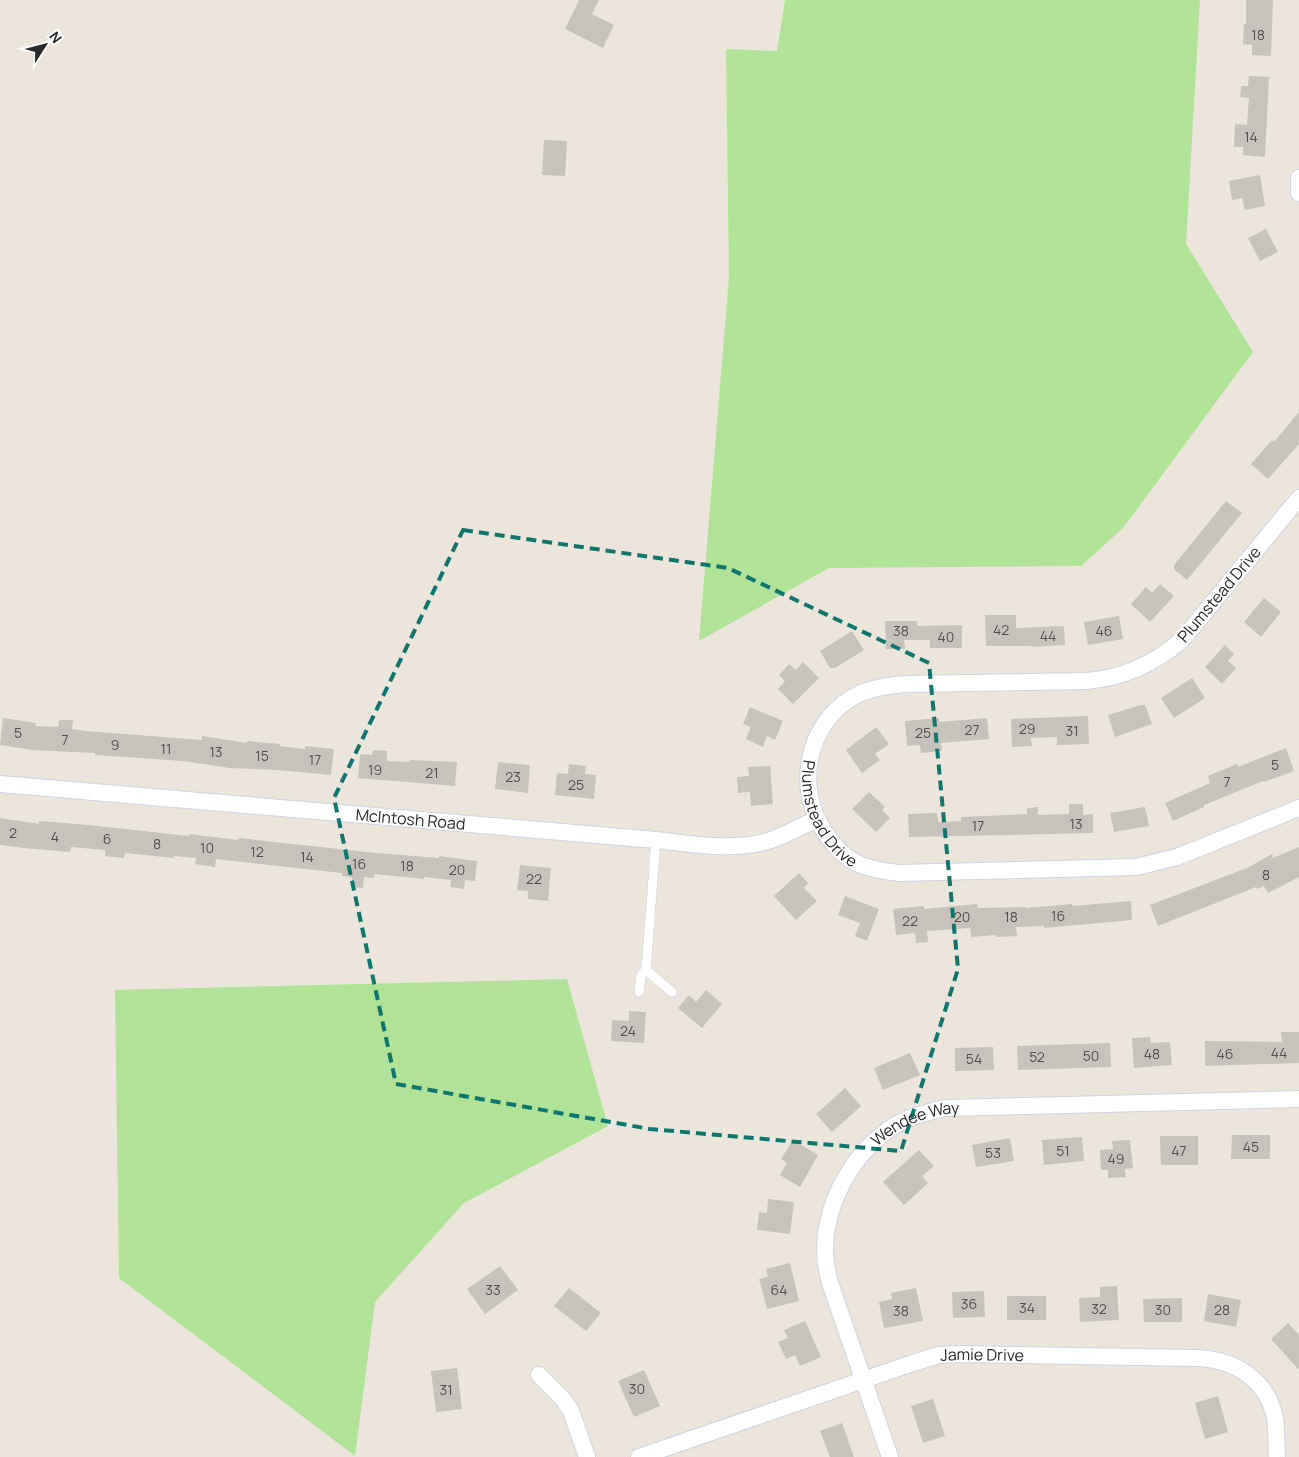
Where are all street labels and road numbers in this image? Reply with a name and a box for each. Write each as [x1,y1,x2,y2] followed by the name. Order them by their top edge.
[1172,541,1266,647] street label: Plumstead Drive
[797,759,862,872] street label: Plumstead Drive
[355,803,466,835] street label: McIntosh Road
[866,1097,960,1151] street label: Wendee Way
[940,1343,1024,1366] street label: Jamie Drive

